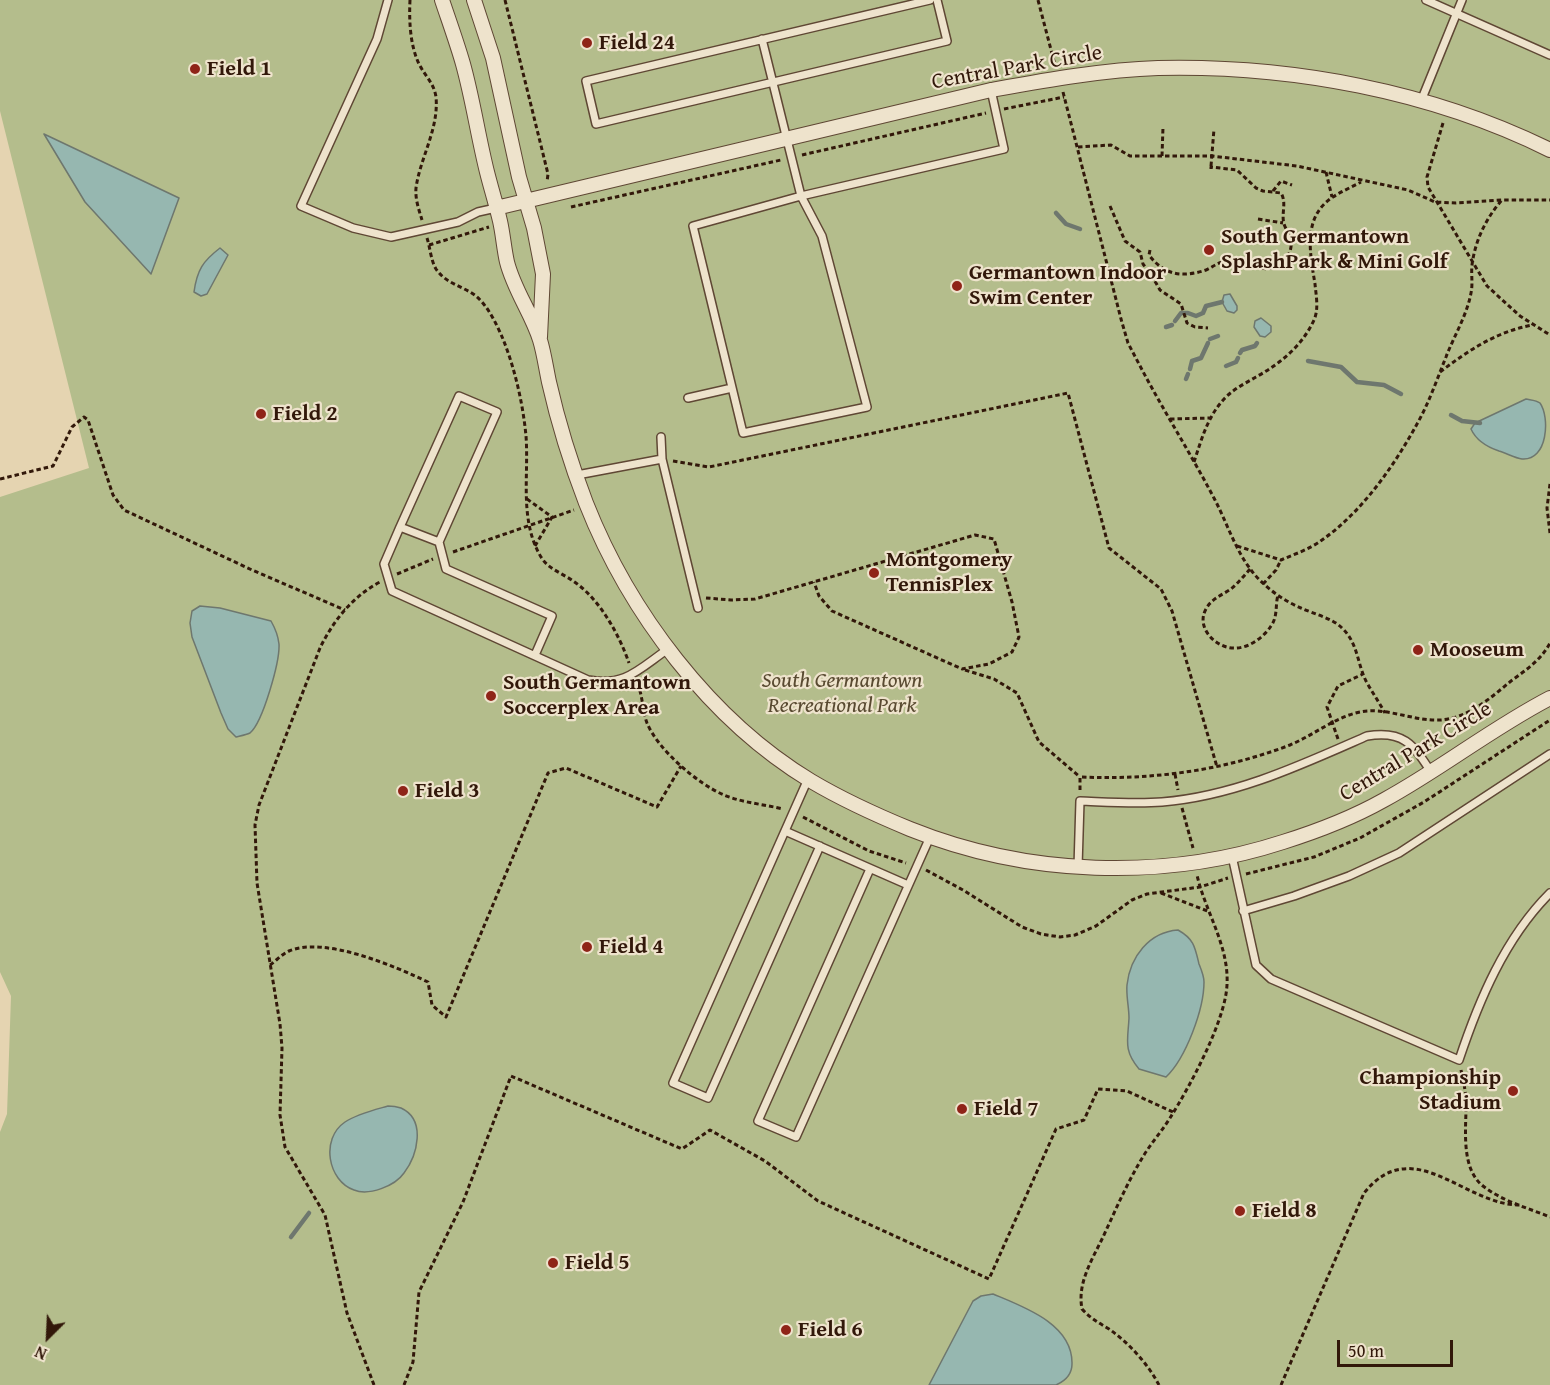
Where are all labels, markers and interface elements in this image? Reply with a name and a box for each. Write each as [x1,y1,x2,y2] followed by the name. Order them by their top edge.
[599,30,675,56] place label: Field 24
[580,36,594,50] marker: Field 24
[930,40,1104,96] street label: Central Park Circle
[207,56,272,82] place label: Field 1
[188,62,202,76] marker: Field 1
[1221,224,1447,276] place label: South Germantown SplashPark & Mini Golf
[1202,243,1216,257] marker: South Germantown SplashPark & Mini Golf
[969,260,1166,312] place label: Germantown Indoor Swim Center
[950,279,964,293] marker: Germantown Indoor Swim Center
[273,401,338,427] place label: Field 2
[254,407,268,421] marker: Field 2
[886,547,1012,598] place label: Montgomery TennisPlex
[867,566,881,580] marker: Montgomery TennisPlex
[1430,637,1524,663] place label: Mooseum
[1411,643,1425,657] marker: Mooseum
[762,668,922,720] park label: South Germantown Recreational Park
[503,670,691,722] place label: South Germantown Soccerplex Area
[484,689,498,703] marker: South Germantown Soccerplex Area
[1335,696,1497,808] street label: Central Park Circle
[415,778,480,804] place label: Field 3
[396,784,410,798] marker: Field 3
[599,934,664,960] place label: Field 4
[580,940,594,954] marker: Field 4
[1360,1065,1501,1116] place label: Championship Stadium
[1506,1084,1520,1098] marker: Championship Stadium
[974,1096,1039,1122] place label: Field 7
[955,1102,969,1116] marker: Field 7
[1252,1198,1317,1224] place label: Field 8
[1233,1204,1247,1218] marker: Field 8
[565,1250,630,1276] place label: Field 5
[546,1256,560,1270] marker: Field 5
[18,1307,78,1367] north arrow
[798,1317,863,1343] place label: Field 6
[779,1323,793,1337] marker: Field 6
[1340,1328,1456,1366] scale bar
[1348,1337,1384,1364] text: 50 m
[31,1340,50,1367] text: N

